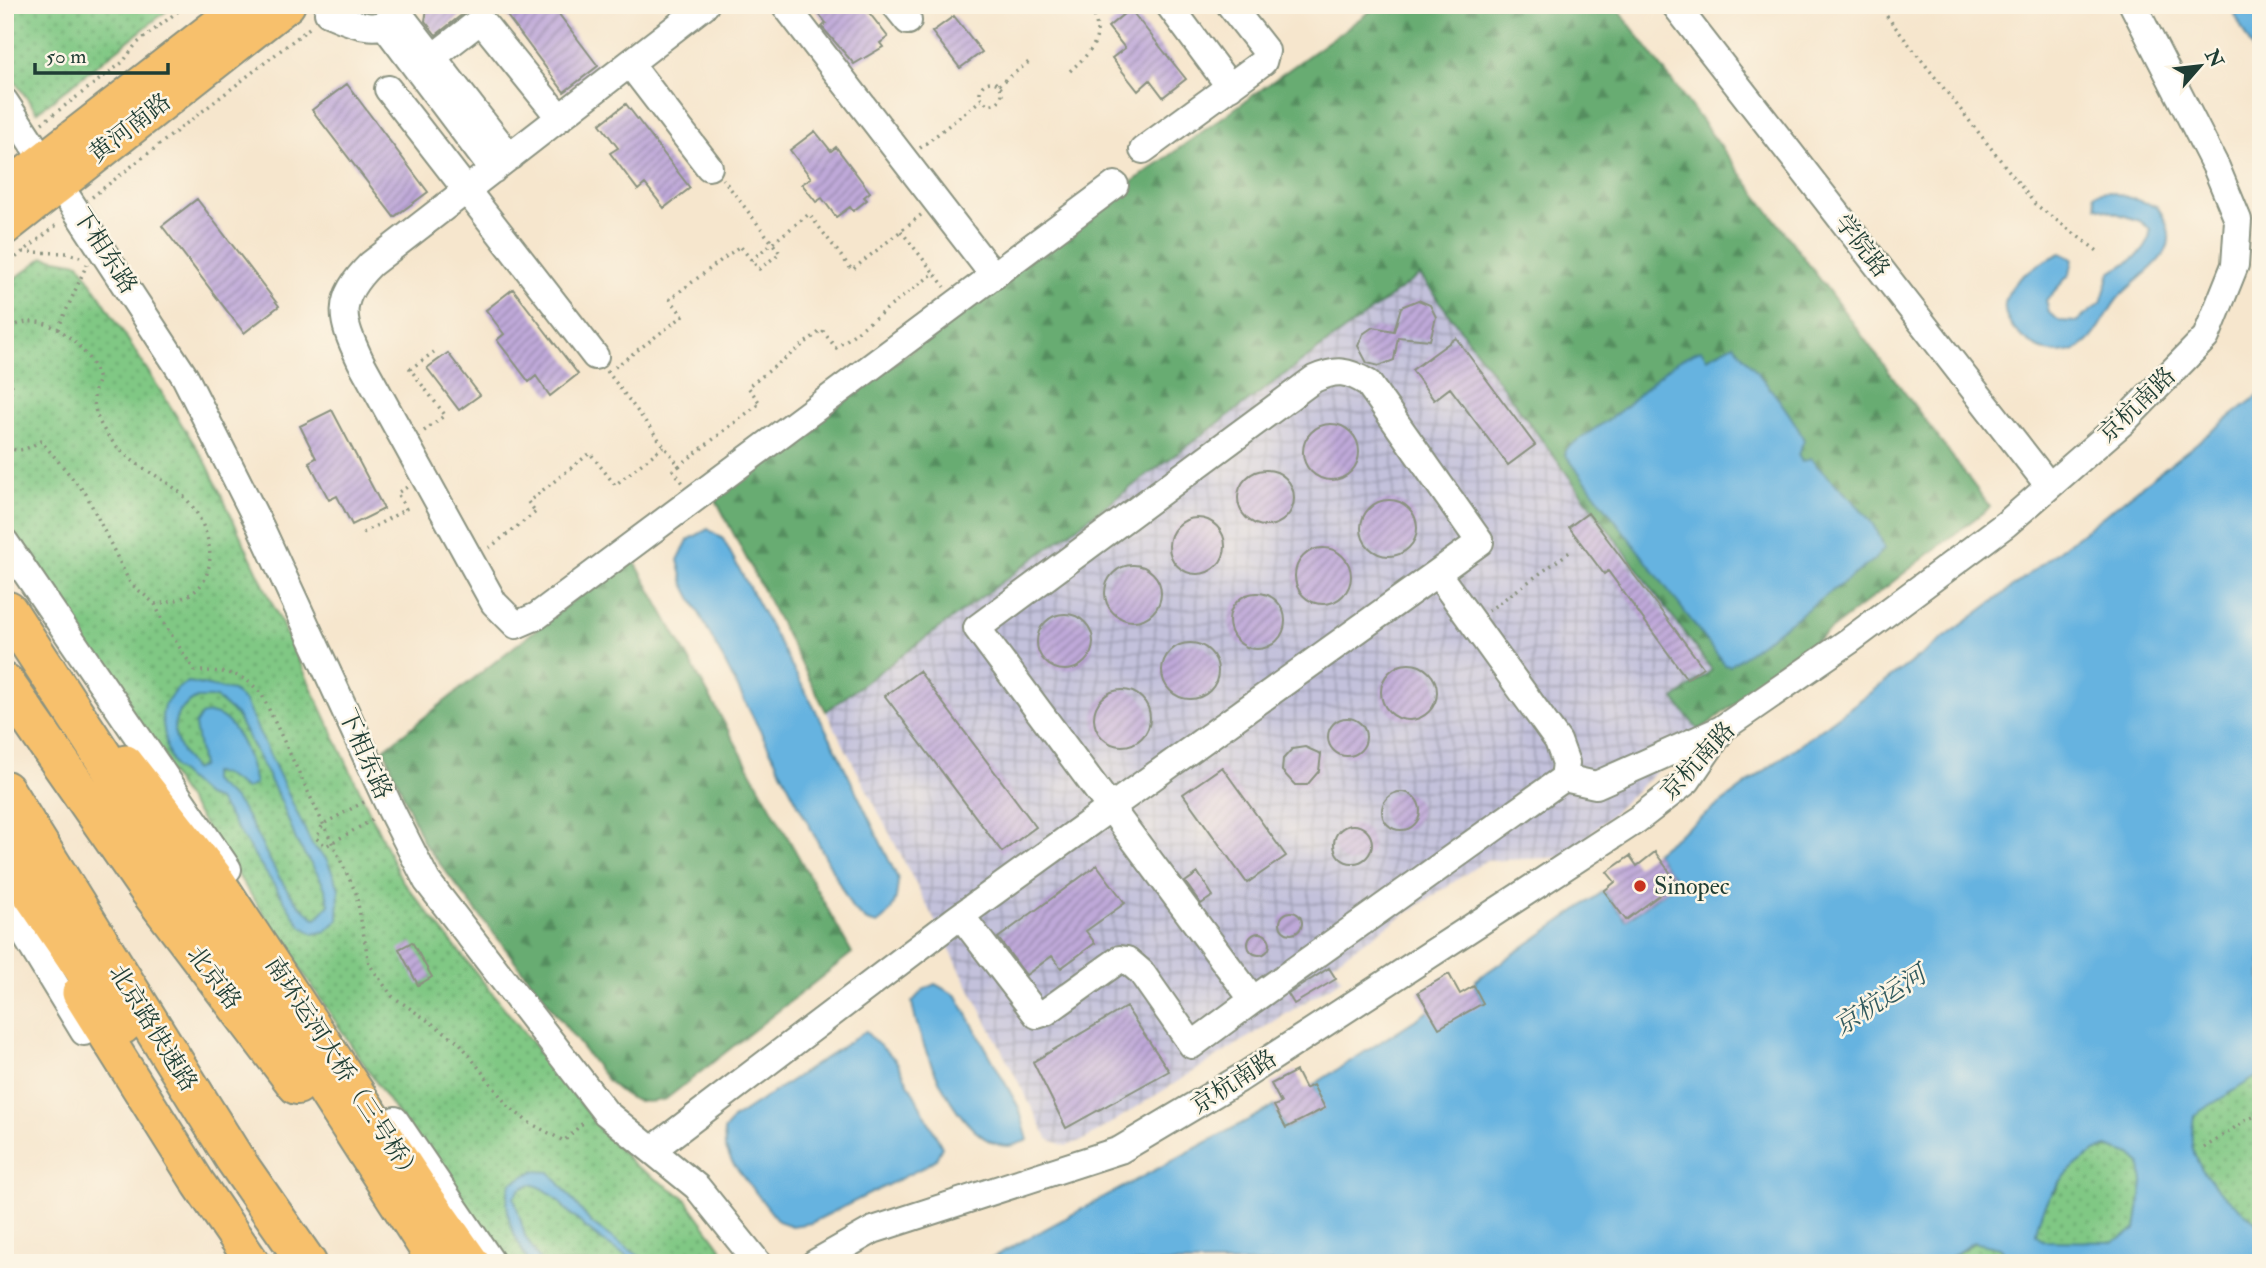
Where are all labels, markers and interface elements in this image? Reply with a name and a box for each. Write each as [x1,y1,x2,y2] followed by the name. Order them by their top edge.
[35,32,168,76] scale bar
[2164,32,2234,102] north arrow
[46,43,87,70] text: 50 m
[2199,44,2229,73] text: N
[83,86,177,170] street label: 黄河南路
[66,202,144,300] street label: 下相东路
[1828,208,1896,284] street label: 学院路
[2092,361,2182,449] street label: 京杭南路
[331,704,399,804] street label: 下相东路
[1654,715,1742,807] street label: 京杭南路
[1654,871,1730,902] place label: Sinopec
[1632,878,1648,894] marker: Sinopec
[180,940,248,1016] street label: 北京路
[258,951,428,1189] street label: 南环运河大桥（三号桥）
[1828,957,1936,1043] water label: 京杭运河
[102,959,204,1097] street label: 北京路快速路
[1185,1043,1283,1121] street label: 京杭南路

